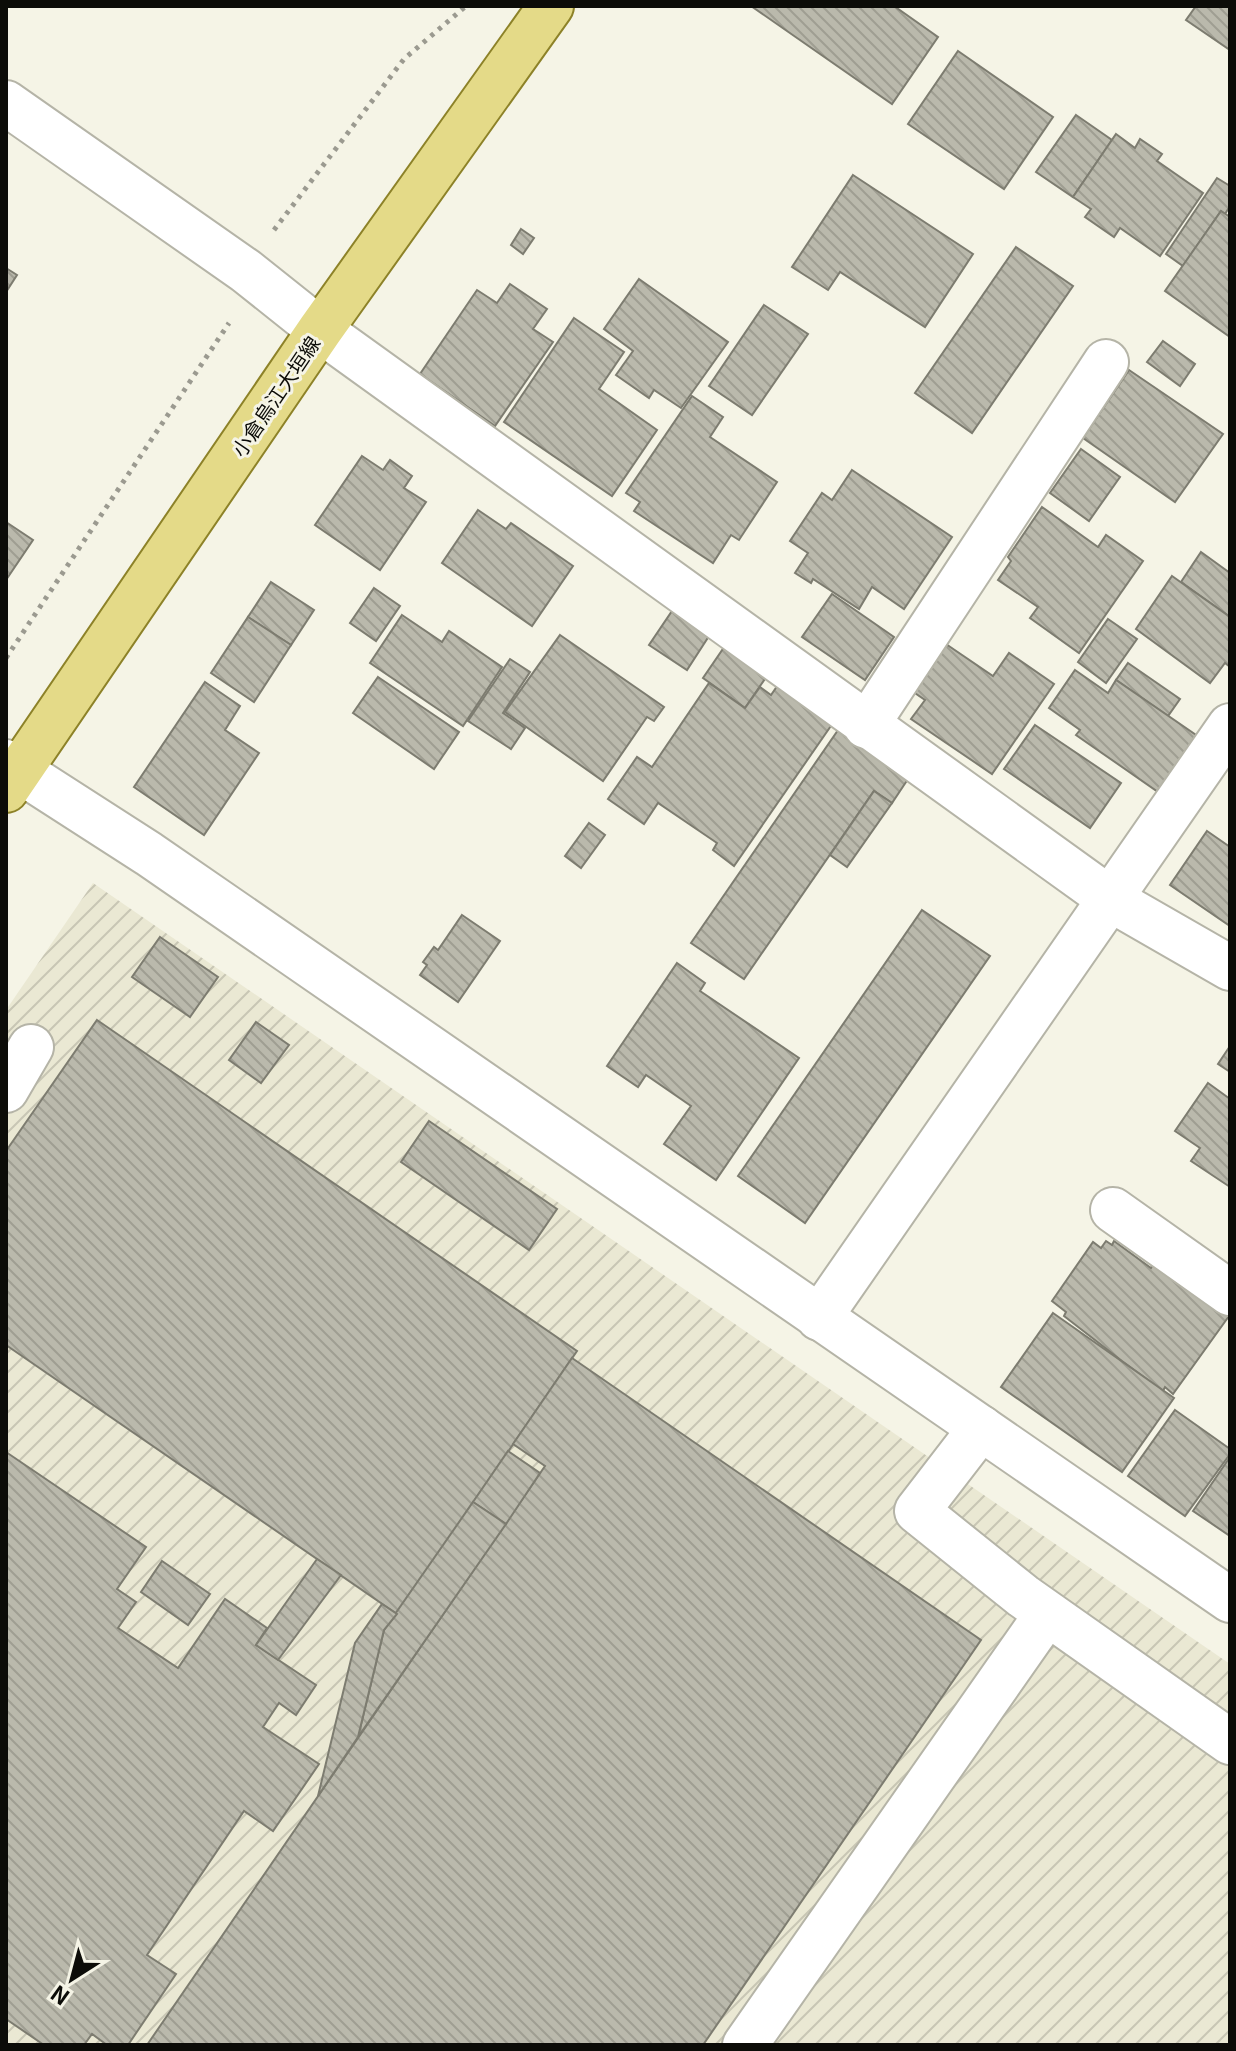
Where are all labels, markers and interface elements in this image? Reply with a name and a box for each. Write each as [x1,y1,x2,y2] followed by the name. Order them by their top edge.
[224,330,326,462] street label: 小倉烏江大垣線
[32,1939,112,2019] north arrow
[43,1979,75,2015] text: N

